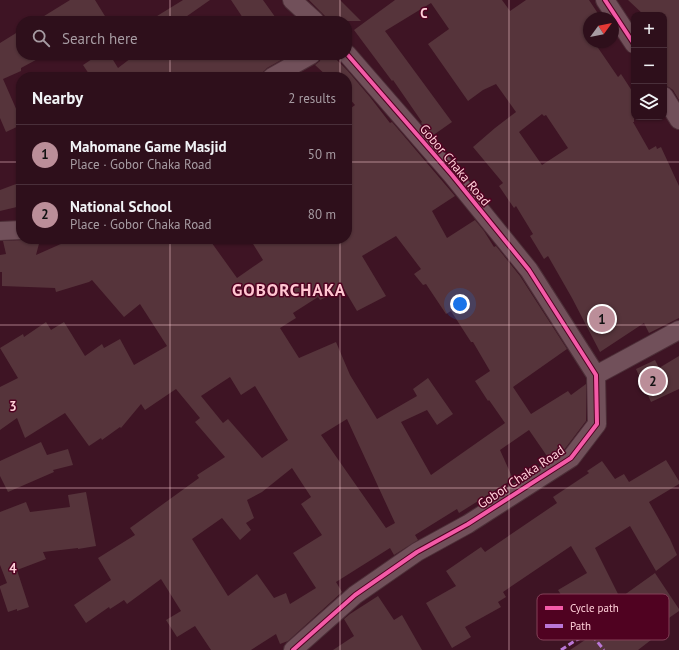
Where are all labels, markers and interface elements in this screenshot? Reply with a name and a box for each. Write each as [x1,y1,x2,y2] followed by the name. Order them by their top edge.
[420,5,428,22] text: C
[583,12,619,48] north arrow
[631,12,667,120] map controls
[631,12,667,48] button: +
[16,16,352,60] search box
[30,27,52,49] icon: search
[62,29,138,48] text: Search here
[631,48,667,84] button: −
[631,84,667,120] button: layers
[32,87,83,109] text: Nearby
[288,90,336,107] text: 2 results
[416,121,494,209] street label: Gobor Chaka Road
[70,137,227,156] text: Mahomane Game Masjid
[41,146,49,163] text: 1
[308,146,336,163] text: 50 m
[70,156,212,173] text: Place · Gobor Chaka Road
[70,197,172,216] text: National School
[41,206,49,223] text: 2
[308,206,336,223] text: 80 m
[70,216,212,233] text: Place · Gobor Chaka Road
[232,279,346,301] district label: GOBORCHAKA
[450,294,470,314] your location
[589,304,615,334] pin: 1
[640,366,666,396] pin: 2
[9,398,17,415] text: 3
[474,442,568,512] street label: Gobor Chaka Road
[9,560,17,577] text: 4
[537,594,669,640] legend
[570,601,619,615] text: Cycle path
[570,619,591,633] text: Path

